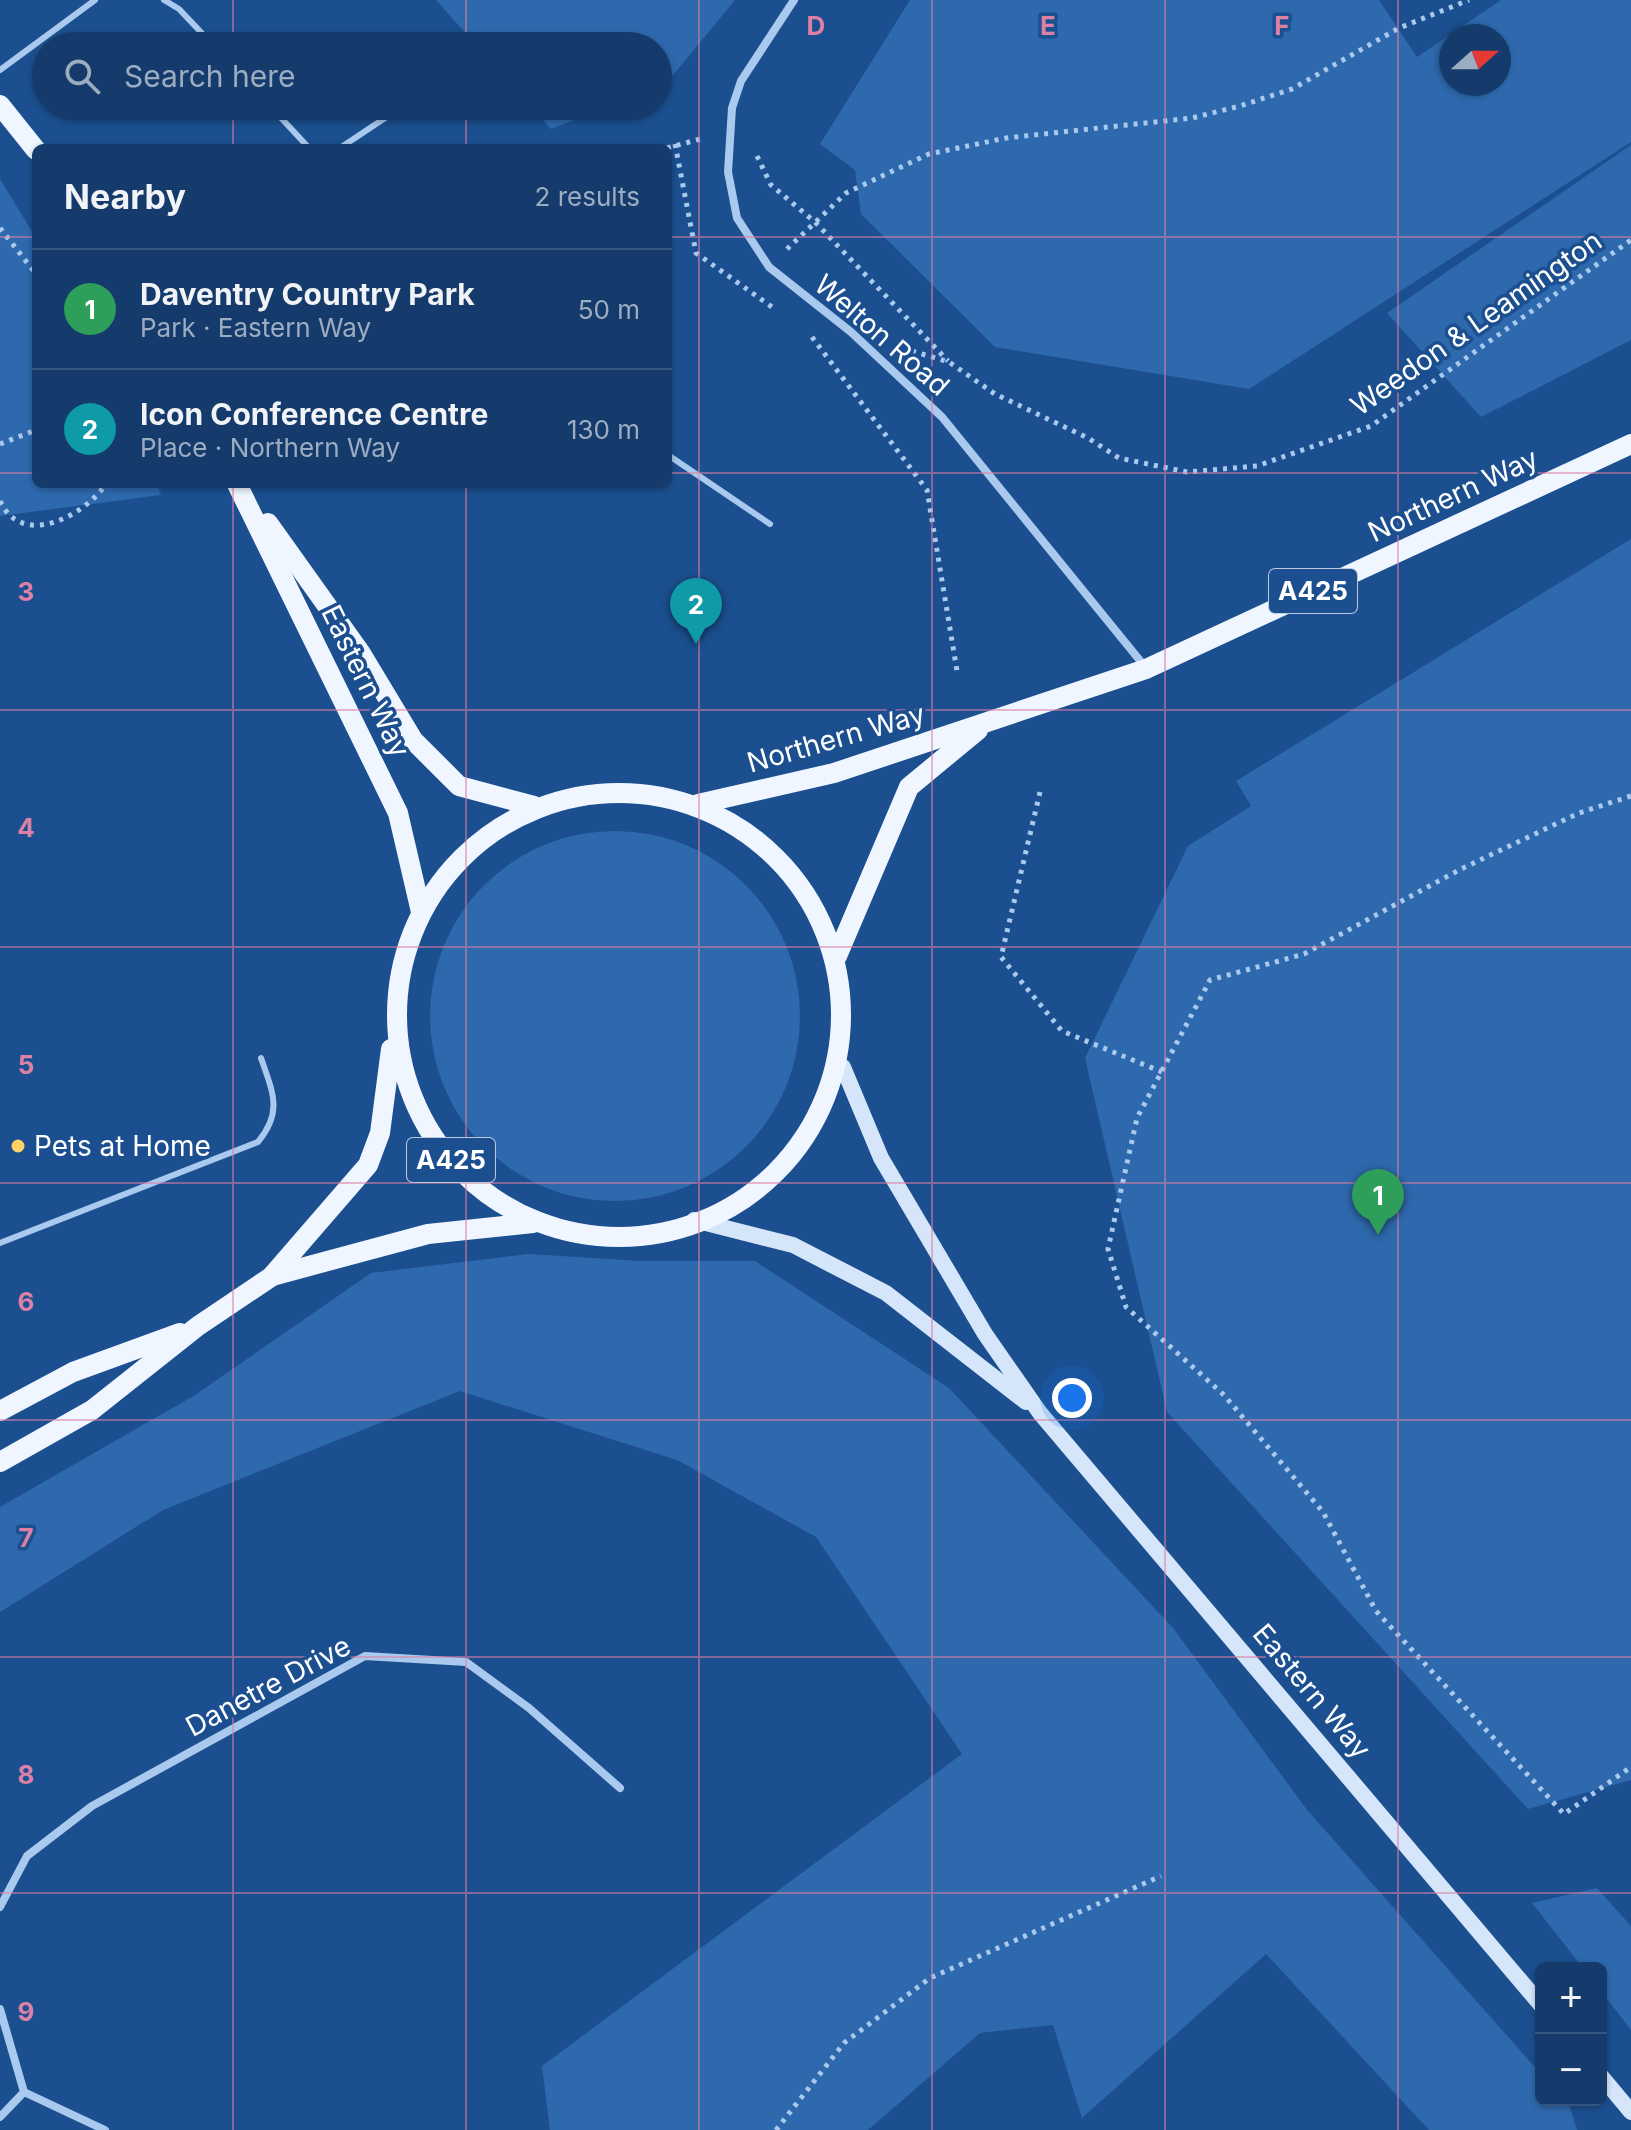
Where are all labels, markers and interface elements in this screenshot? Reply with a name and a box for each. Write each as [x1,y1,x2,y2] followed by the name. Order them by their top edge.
[807,10,825,41] text: D
[1040,10,1056,41] text: E
[1274,10,1290,41] text: F
[1439,24,1511,96] north arrow
[32,32,672,120] search box
[60,54,104,98] icon: search
[124,58,296,94] text: Search here
[64,176,186,217] text: Nearby
[535,181,640,212] text: 2 results
[1344,223,1608,423] street label: Weedon & Leamington
[808,267,956,403] street label: Welton Road
[140,276,475,312] text: Daventry Country Park
[84,294,96,325] text: 1
[578,294,640,325] text: 50 m
[140,312,371,343] text: Park · Eastern Way
[140,396,488,432] text: Icon Conference Centre
[82,414,98,445] text: 2
[567,414,640,445] text: 130 m
[140,432,400,463] text: Place · Northern Way
[1363,441,1543,549] street label: Northern Way
[1269,569,1357,613] road number: A425
[18,576,34,607] text: 3
[670,578,722,644] pin: 2
[315,599,417,763] street label: Eastern Way
[743,696,929,780] street label: Northern Way
[17,812,35,843] text: 4
[18,1049,34,1080] text: 5
[34,1129,211,1163] place label: Pets at Home
[9,1137,27,1155] marker: Pets at Home
[407,1138,495,1182] road number: A425
[1352,1169,1404,1235] pin: 1
[18,1286,34,1317] text: 6
[1052,1378,1092,1418] your location
[18,1522,34,1553] text: 7
[1246,1617,1378,1765] street label: Eastern Way
[180,1628,356,1744] street label: Danetre Drive
[18,1759,34,1790] text: 8
[1535,1962,1607,2106] map controls
[1535,1962,1607,2034] button: +
[18,1996,34,2027] text: 9
[1535,2034,1607,2106] button: −

